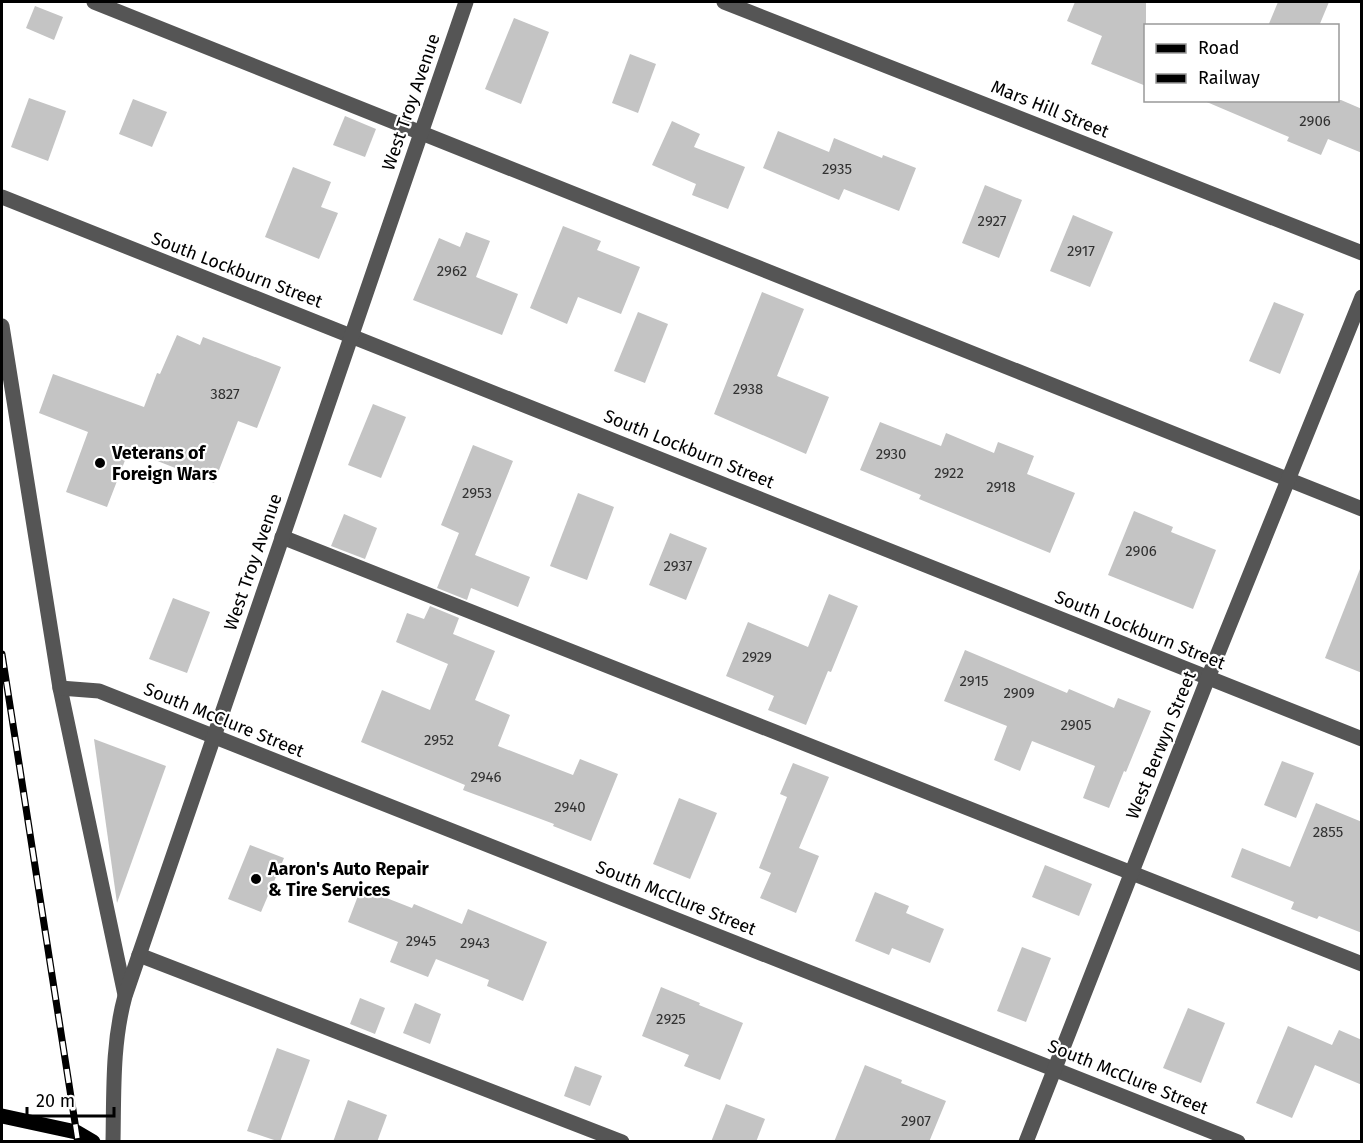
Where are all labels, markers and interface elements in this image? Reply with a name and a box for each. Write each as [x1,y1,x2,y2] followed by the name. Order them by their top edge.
[1144,24,1339,102] legend
[377,31,445,173] street label: West Troy Avenue
[1198,37,1240,59] text: Road
[1198,67,1260,89] text: Railway
[988,75,1113,143] street label: Mars Hill Street
[1299,112,1331,130] house number: 2906
[822,160,852,178] house number: 2935
[978,212,1007,230] house number: 2927
[148,227,326,313] street label: South Lockburn Street
[1067,242,1095,260] house number: 2917
[437,262,467,280] house number: 2962
[733,380,763,398] house number: 2938
[210,385,240,403] house number: 3827
[601,405,778,493] street label: South Lockburn Street
[111,442,217,485] place label: Veterans of Foreign Wars
[876,445,906,463] house number: 2930
[93,456,107,470] marker: Veterans of Foreign Wars
[934,464,964,482] house number: 2922
[986,478,1016,496] house number: 2918
[462,484,492,502] house number: 2953
[219,491,287,633] street label: West Troy Avenue
[1125,542,1157,560] house number: 2906
[664,557,693,575] house number: 2937
[1052,586,1229,674] street label: South Lockburn Street
[742,648,772,666] house number: 2929
[1121,667,1201,822] street label: West Berwyn Street
[960,672,988,690] house number: 2915
[141,678,308,762] street label: South McClure Street
[1003,684,1035,702] house number: 2909
[1060,716,1092,734] house number: 2905
[424,731,454,749] house number: 2952
[471,768,501,786] house number: 2946
[554,798,586,816] house number: 2940
[1313,823,1343,841] house number: 2855
[593,856,760,940] street label: South McClure Street
[267,858,430,901] place label: Aaron's Auto Repair & Tire Services
[249,872,263,886] marker: Aaron's Auto Repair & Tire Services
[406,932,436,950] house number: 2945
[460,934,490,952] house number: 2943
[656,1010,686,1028] house number: 2925
[1045,1035,1212,1119] street label: South McClure Street
[27,1080,114,1118] scale bar
[36,1090,75,1112] text: 20 m
[901,1112,931,1130] house number: 2907

